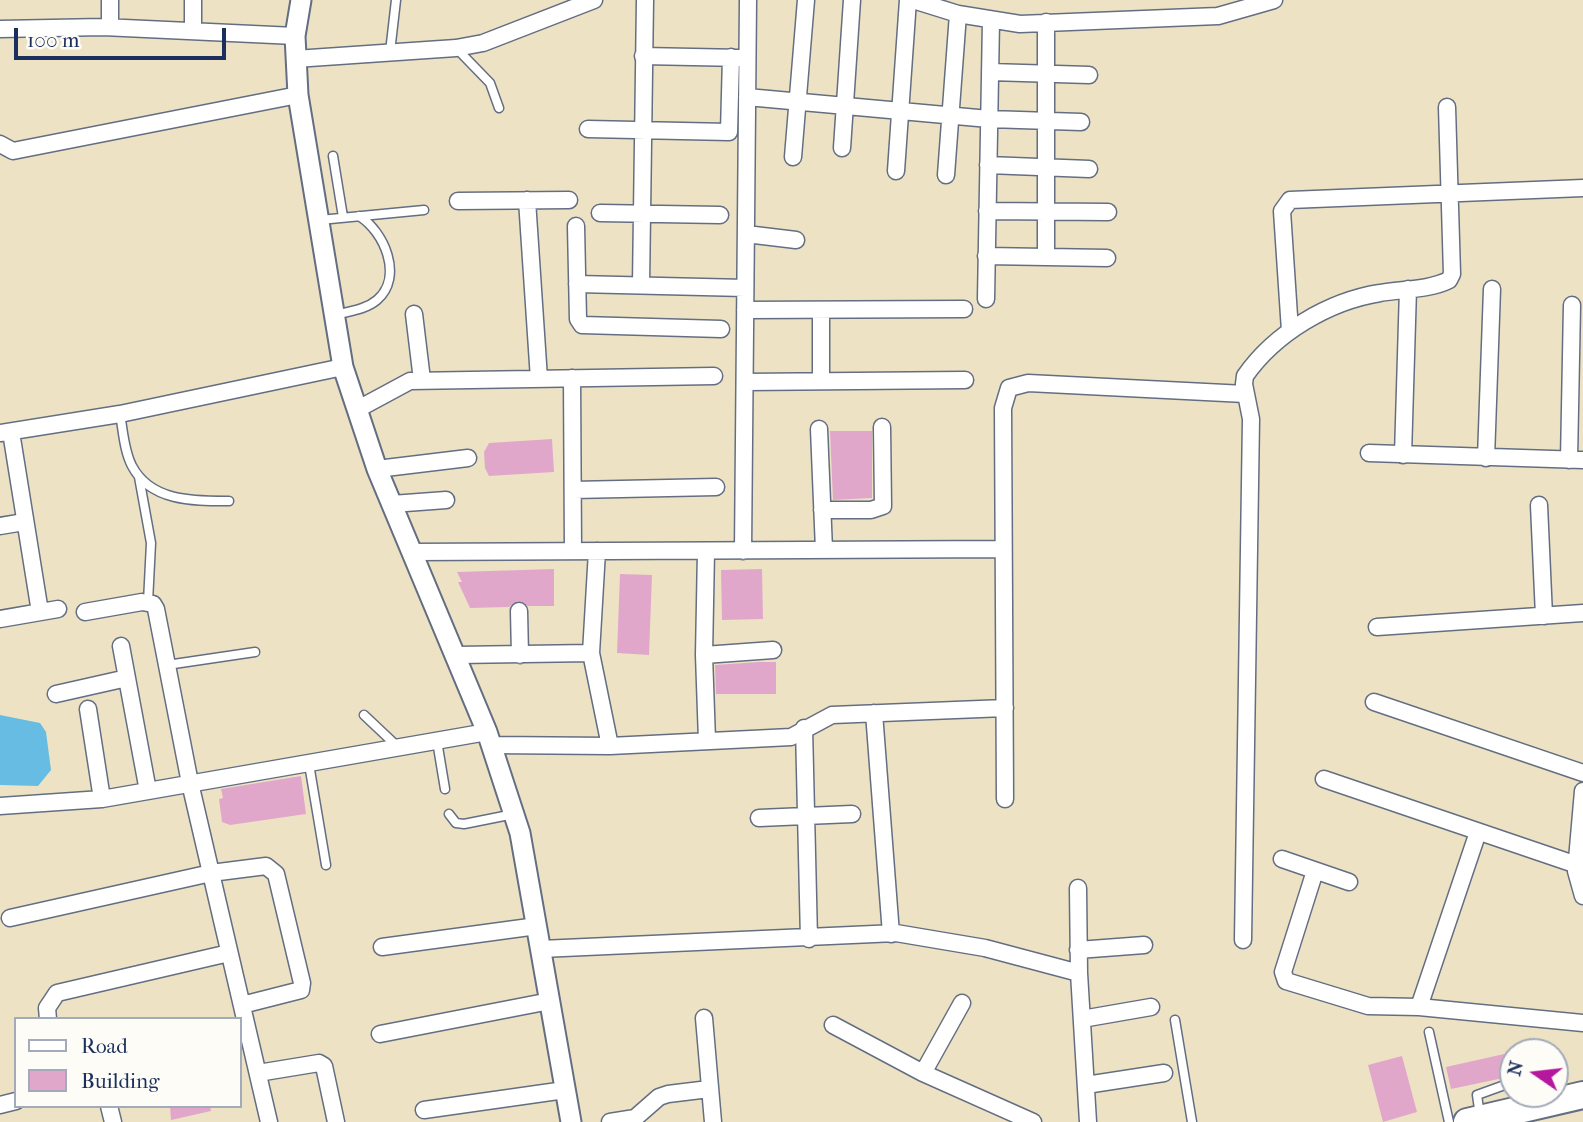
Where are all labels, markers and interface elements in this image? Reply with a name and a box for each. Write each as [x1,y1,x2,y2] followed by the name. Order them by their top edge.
[18,14,229,58] scale bar
[27,28,80,52] text: 100 m
[14,1017,242,1108] legend
[81,1034,128,1058] text: Road
[1499,1038,1569,1108] north arrow
[1503,1059,1528,1078] text: N
[81,1069,159,1093] text: Building

